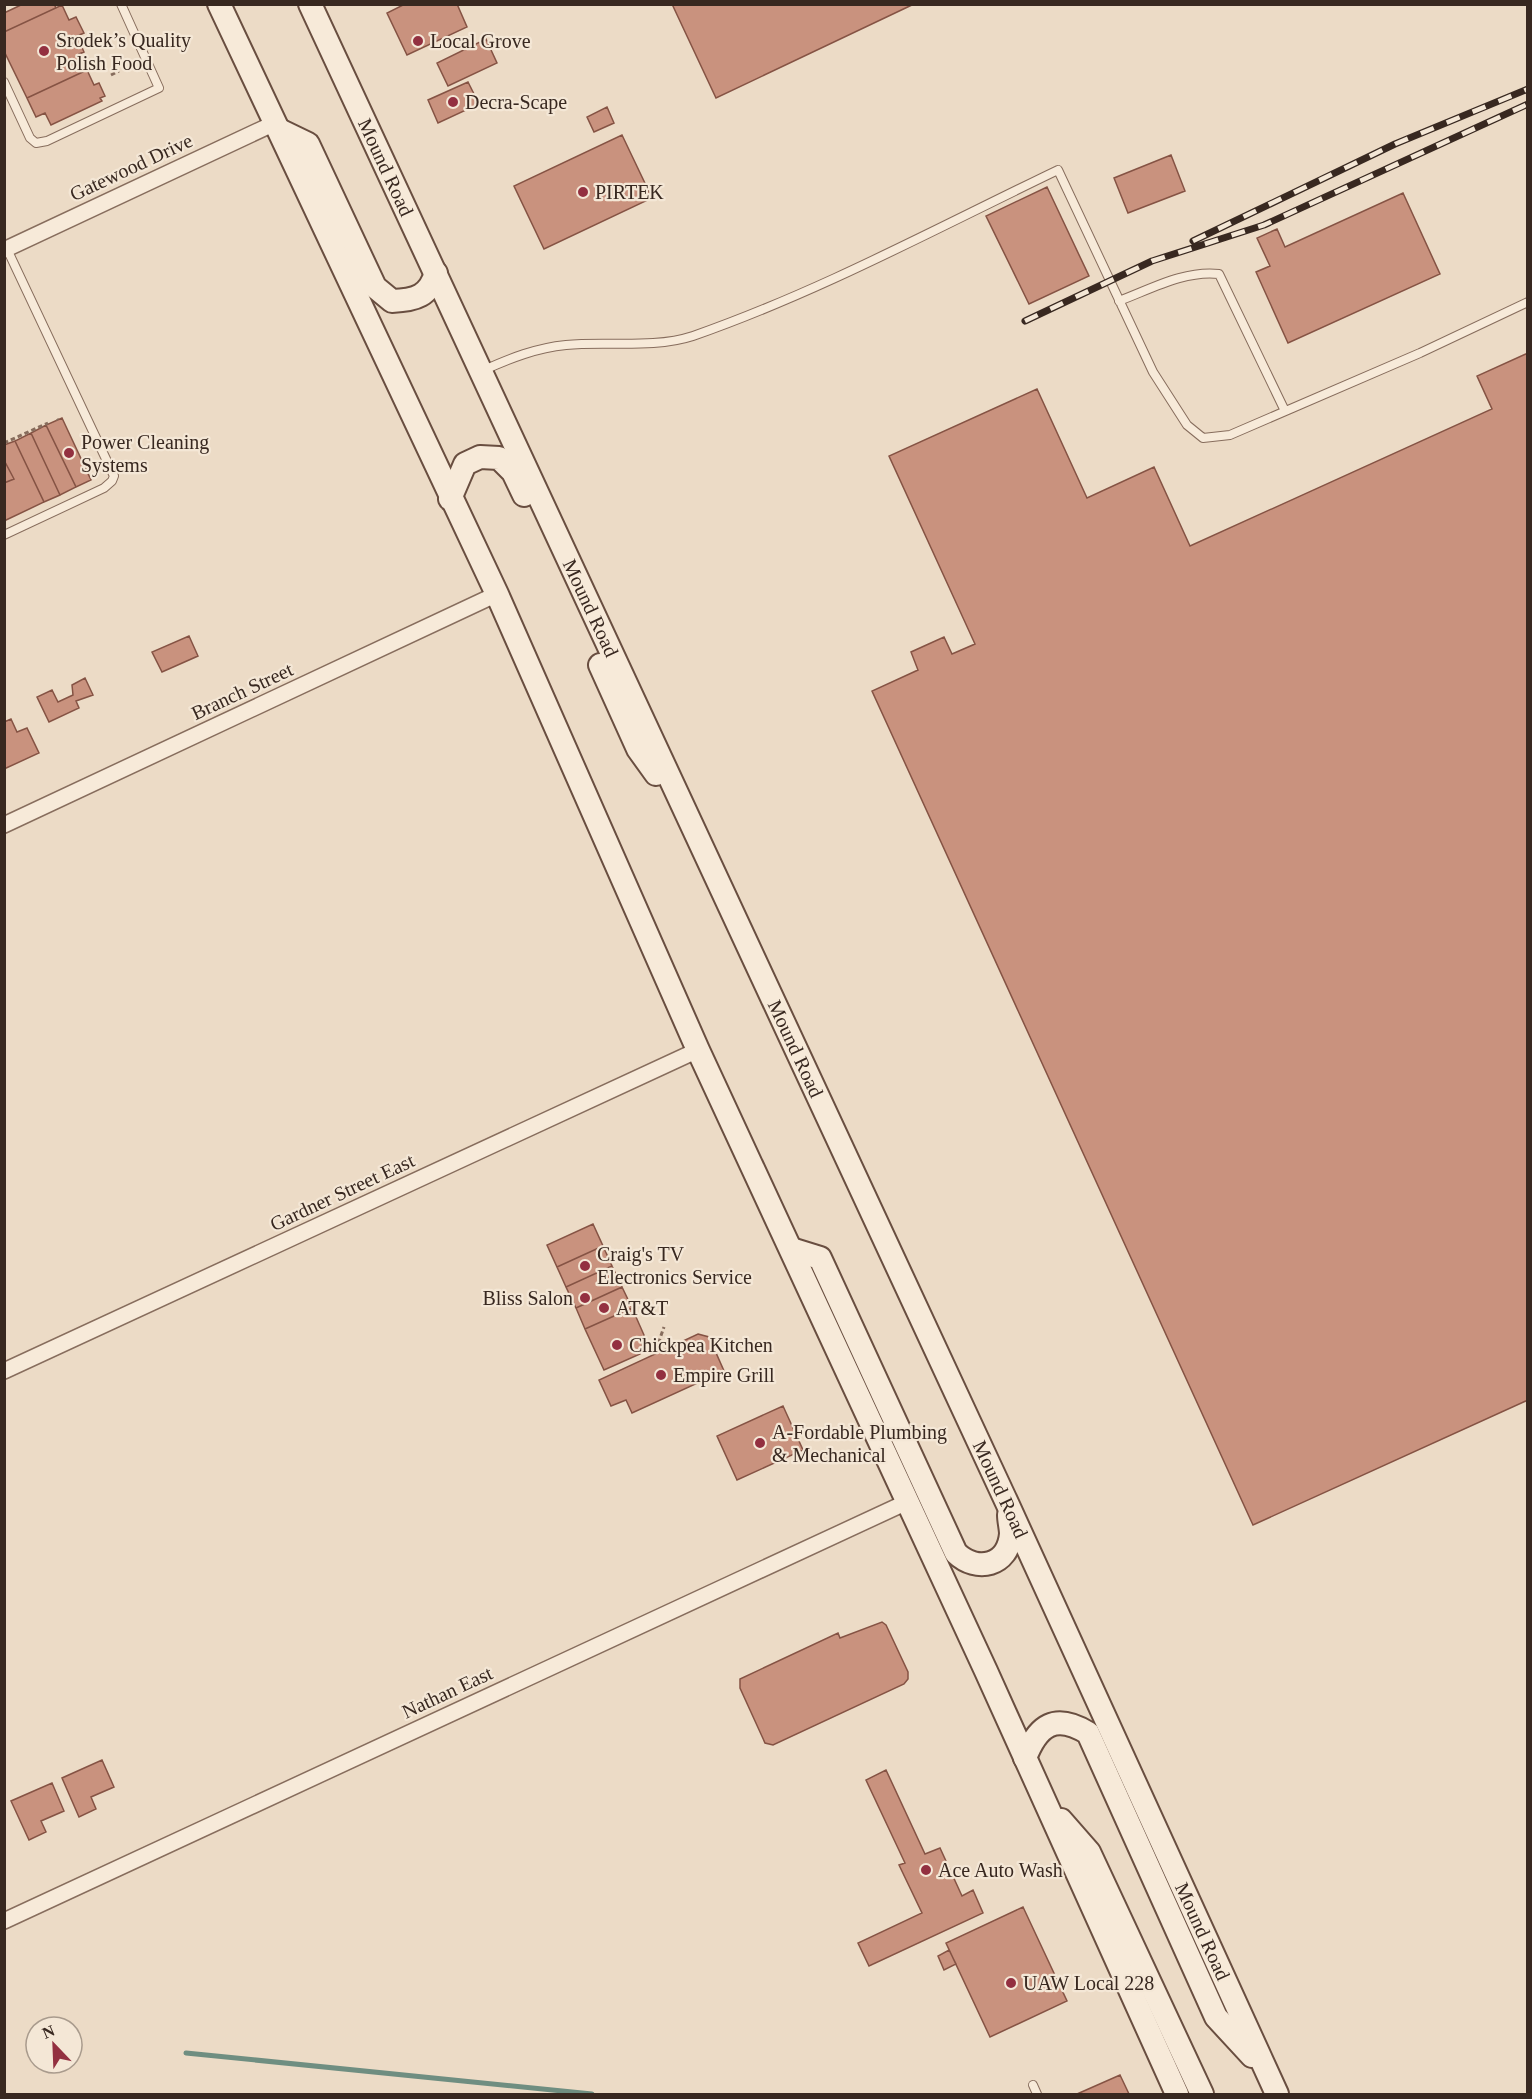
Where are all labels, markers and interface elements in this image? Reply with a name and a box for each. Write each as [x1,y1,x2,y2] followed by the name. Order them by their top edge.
[56,29,191,74] place label: Srodek’s Quality Polish Food
[430,30,531,52] place label: Local Grove
[411,34,425,48] marker: Local Grove
[37,44,51,58] marker: Srodek’s Quality Polish Food
[465,91,567,114] place label: Decra-Scape
[446,95,460,109] marker: Decra-Scape
[354,115,418,219] street label: Mound Road
[66,129,196,205] street label: Gatewood Drive
[595,181,664,203] place label: PIRTEK
[576,185,590,199] marker: PIRTEK
[81,431,209,477] place label: Power Cleaning Systems
[62,446,76,460] marker: Power Cleaning Systems
[559,556,623,660] street label: Mound Road
[188,658,297,724] street label: Branch Street
[764,996,828,1101] street label: Mound Road
[266,1149,418,1235] street label: Gardner Street East
[597,1243,752,1288] place label: Craig's TV Electronics Service
[578,1259,592,1273] marker: Craig's TV Electronics Service
[482,1287,573,1309] place label: Bliss Salon
[578,1291,592,1305] marker: Bliss Salon
[616,1297,668,1319] place label: AT&T
[597,1301,611,1315] marker: AT&T
[629,1334,773,1357] place label: Chickpea Kitchen
[610,1338,624,1352] marker: Chickpea Kitchen
[673,1364,775,1387] place label: Empire Grill
[654,1368,668,1382] marker: Empire Grill
[772,1421,947,1466] place label: A-Fordable Plumbing & Mechanical
[753,1436,767,1450] marker: A-Fordable Plumbing & Mechanical
[969,1437,1033,1542] street label: Mound Road
[398,1661,496,1723] street label: Nathan East
[938,1859,1063,1881] place label: Ace Auto Wash
[919,1863,933,1877] marker: Ace Auto Wash
[1171,1879,1235,1984] street label: Mound Road
[1023,1972,1154,1994] place label: UAW Local 228
[1004,1976,1018,1990] marker: UAW Local 228
[24,2015,84,2075] north arrow
[40,2021,57,2042] text: N

